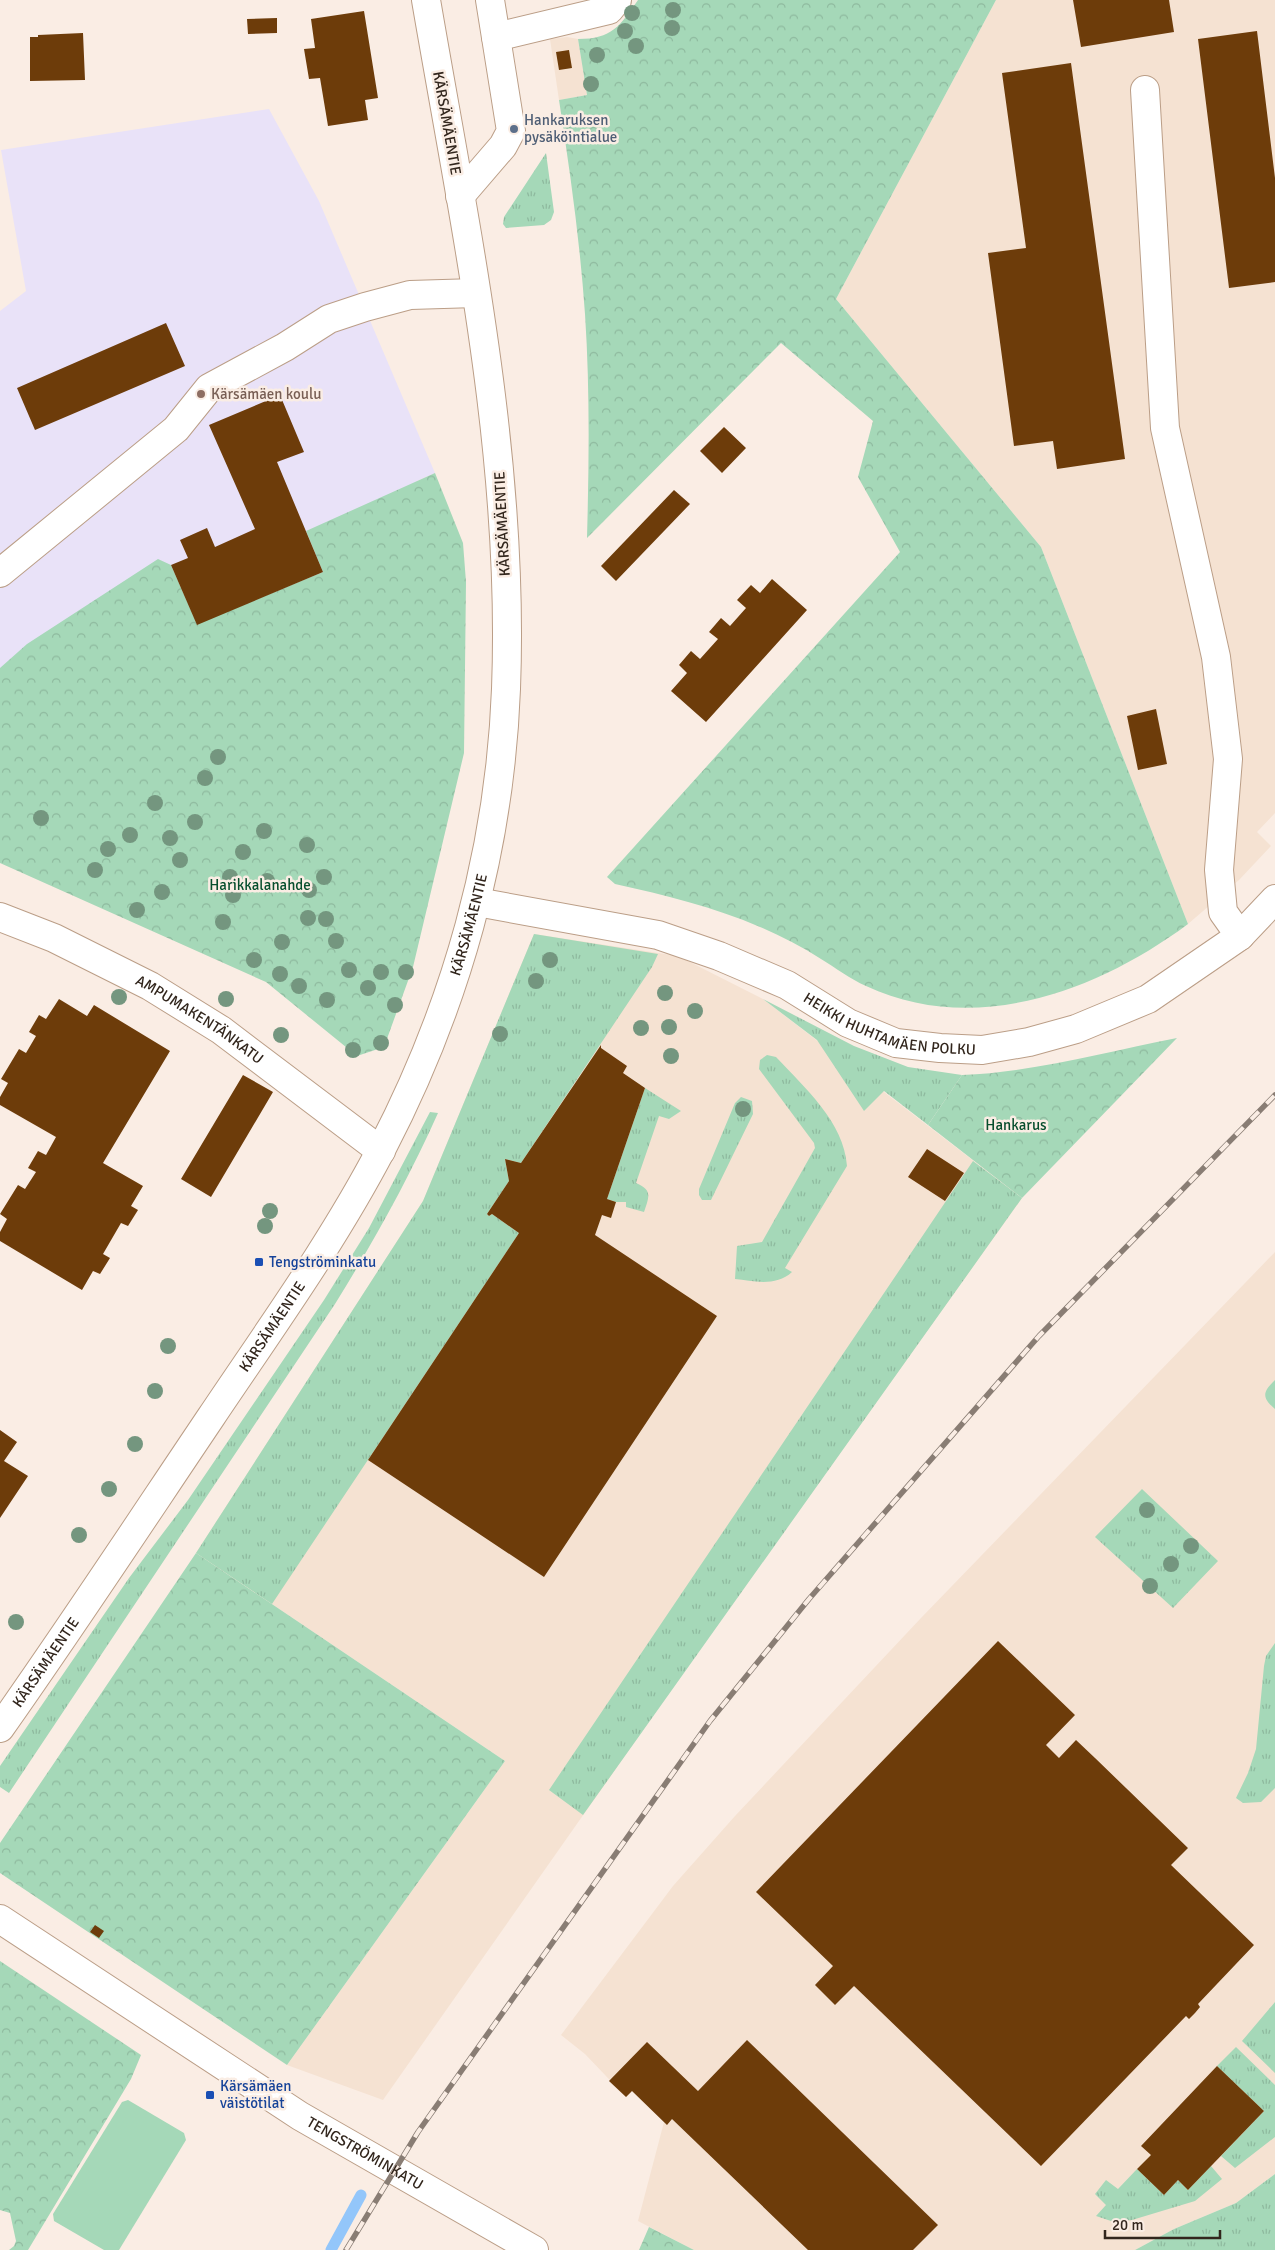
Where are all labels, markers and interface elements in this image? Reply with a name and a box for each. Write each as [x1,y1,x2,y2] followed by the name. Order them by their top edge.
[429,70,465,176] street label: KÄRSÄMÄENTIE
[524,111,617,146] place label: Hankaruksen pysäköintialue
[508,123,520,135] marker: Hankaruksen pysäköintialue
[211,385,321,403] place label: Kärsämäen koulu
[195,388,207,400] marker: Kärsämäen koulu
[490,471,514,577] street label: KÄRSÄMÄENTIE
[446,872,491,978] street label: KÄRSÄMÄENTIE
[209,876,311,894] park label: Harikkalanahde
[133,971,267,1068] street label: AMPUMAKENTÄNKATU
[800,989,976,1059] street label: HEIKKI HUHTAMÄEN POLKU
[985,1116,1047,1134] park label: Hankarus
[269,1253,376,1271] place label: Tengströminkatu
[253,1256,265,1268] marker: Tengströminkatu
[235,1278,309,1375] street label: KÄRSÄMÄENTIE
[8,1614,83,1711] street label: KÄRSÄMÄENTIE
[220,2077,291,2112] place label: Kärsämäen väistötilat
[204,2089,216,2101] marker: Kärsämäen väistötilat
[304,2113,427,2194] street label: TENGSTRÖMINKATU
[1105,2208,1220,2240] scale bar
[1112,2216,1143,2234] text: 20 m

